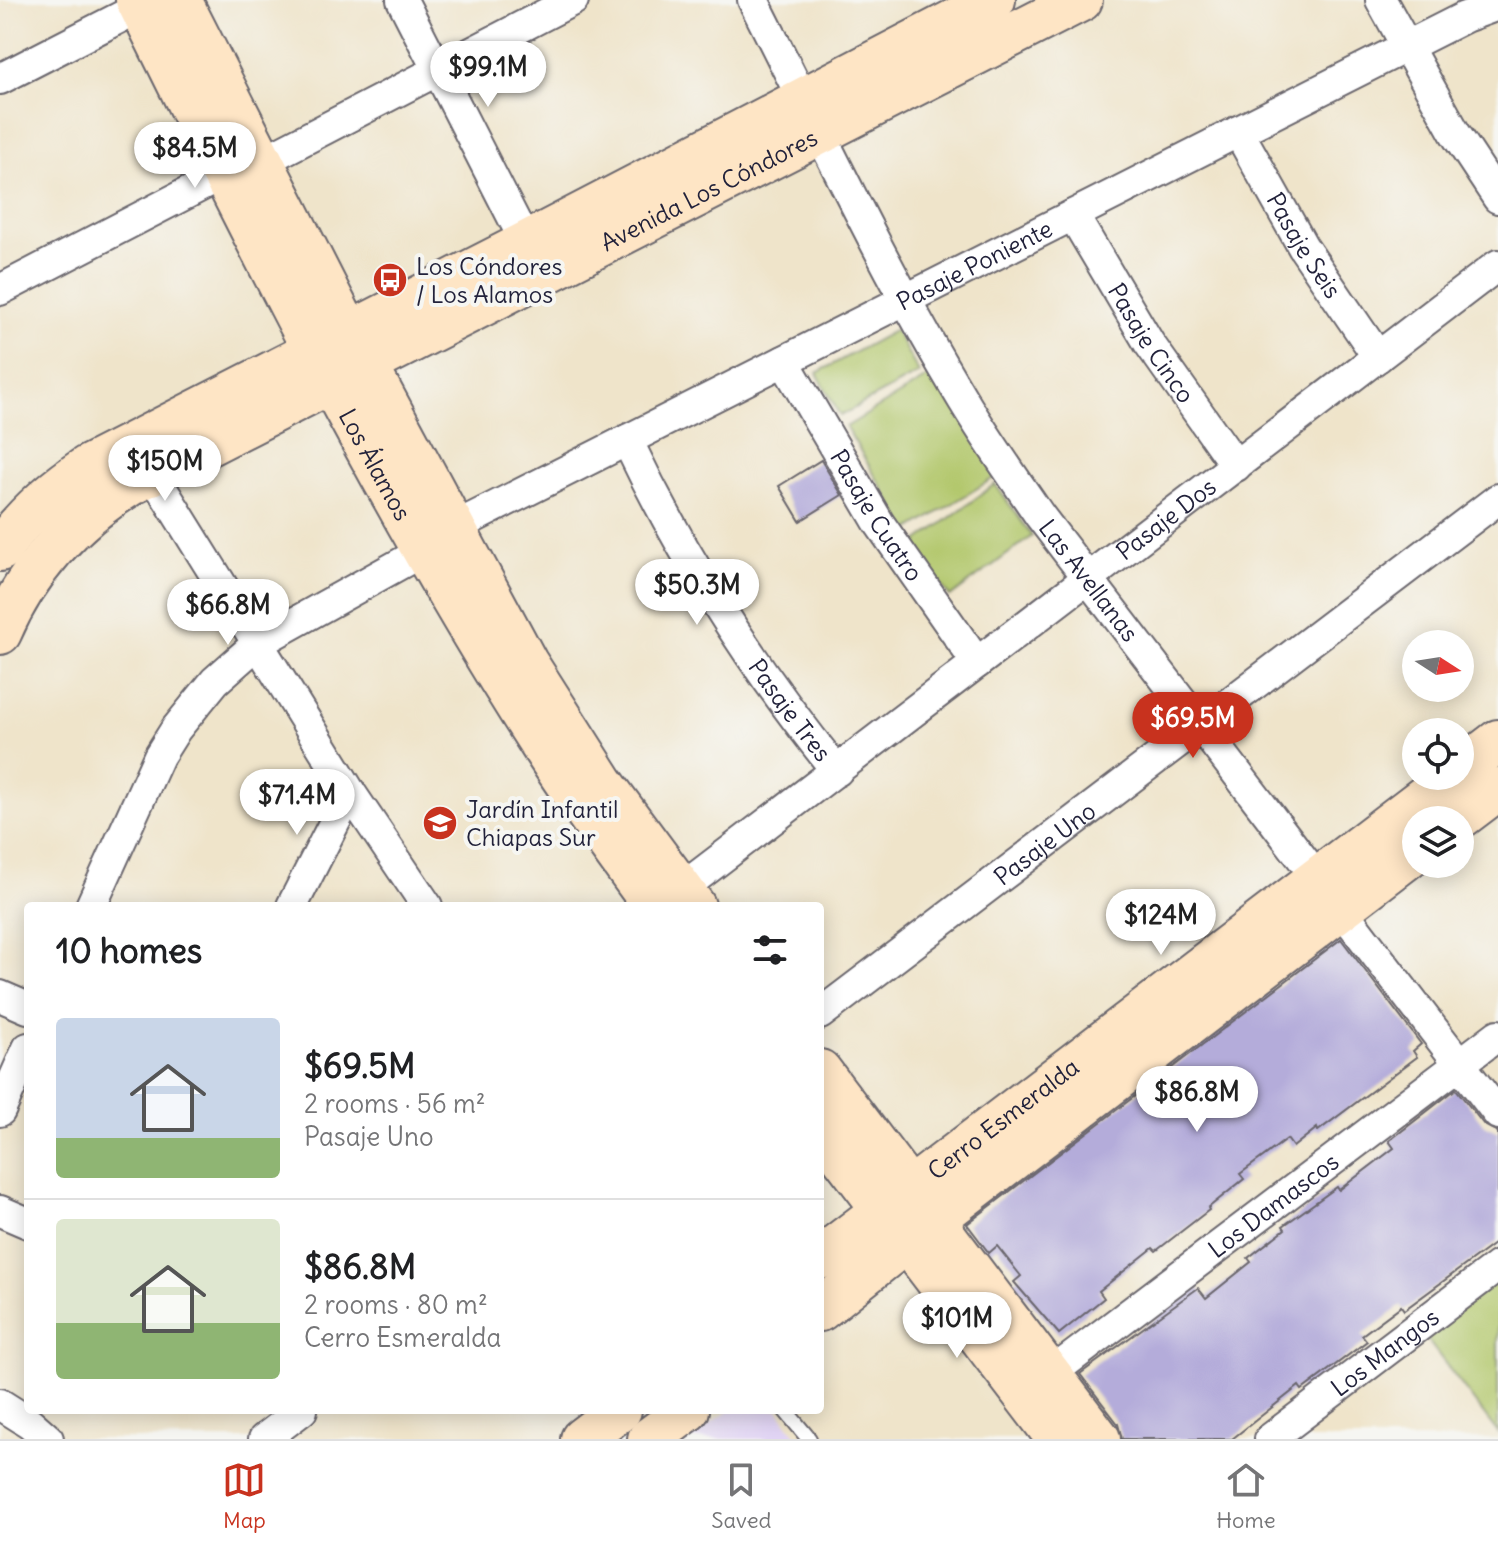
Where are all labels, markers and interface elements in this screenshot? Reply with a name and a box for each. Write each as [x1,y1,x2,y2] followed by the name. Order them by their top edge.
[423,41,553,109] pin: $99.1M
[448,50,528,83] text: $99.1M
[130,122,260,190] pin: $84.5M
[595,122,822,257] street label: Avenida Los Cóndores
[152,131,238,164] text: $84.5M
[1260,187,1348,304] street label: Pasaje Seis
[892,213,1057,317] street label: Pasaje Poniente
[416,251,562,309] place label: Los Cóndores / Los Alamos
[371,261,409,299] bus stop icon: Los Cóndores / Los Alamos
[1102,277,1201,408] street label: Pasaje Cinco
[333,403,418,525] street label: Los Álamos
[109,435,221,503] pin: $150M
[126,444,204,477] text: $150M
[824,444,930,587] street label: Pasaje Cuatro
[1110,471,1222,566] street label: Pasaje Dos
[1033,513,1145,647] street label: Las Avellanas
[632,559,762,627] pin: $50.3M
[653,568,741,601] text: $50.3M
[163,579,293,647] pin: $66.8M
[185,588,271,621] text: $66.8M
[1402,630,1474,702] north arrow
[1402,630,1474,878] map controls
[742,653,838,767] street label: Pasaje Tres
[1128,692,1258,760] pin: $69.5M
[1150,701,1236,734] text: $69.5M
[1402,718,1474,790] button: locate
[232,769,362,837] pin: $71.4M
[258,778,336,811] text: $71.4M
[466,794,618,852] place label: Jardín Infantil Chiapas Sur
[988,795,1101,892] street label: Pasaje Uno
[421,804,459,842] school or university icon: Jardín Infantil Chiapas Sur
[1402,806,1474,878] button: layers
[1105,889,1217,957] pin: $124M
[1124,898,1198,931] text: $124M
[748,928,792,972] icon: filters
[56,929,202,972] text: 10 homes
[304,1044,416,1087] text: $69.5M
[120,1050,216,1146] icon: home
[921,1051,1084,1186] street label: Cerro Esmeralda
[1132,1066,1262,1134] pin: $86.8M
[1154,1075,1240,1108] text: $86.8M
[304,1087,485,1120] text: 2 rooms · 56 m²
[304,1120,434,1153] text: Pasaje Uno
[1202,1146,1344,1264] street label: Los Damascos
[304,1245,416,1288] text: $86.8M
[120,1251,216,1347] icon: home
[304,1288,488,1321] text: 2 rooms · 80 m²
[901,1292,1013,1360] pin: $101M
[921,1301,993,1334] text: $101M
[1325,1301,1445,1402] street label: Los Mangos
[304,1321,501,1354] text: Cerro Esmeralda
[222,1458,266,1534] tab: Map
[711,1458,771,1534] tab: Saved
[1216,1458,1276,1534] tab: Home

